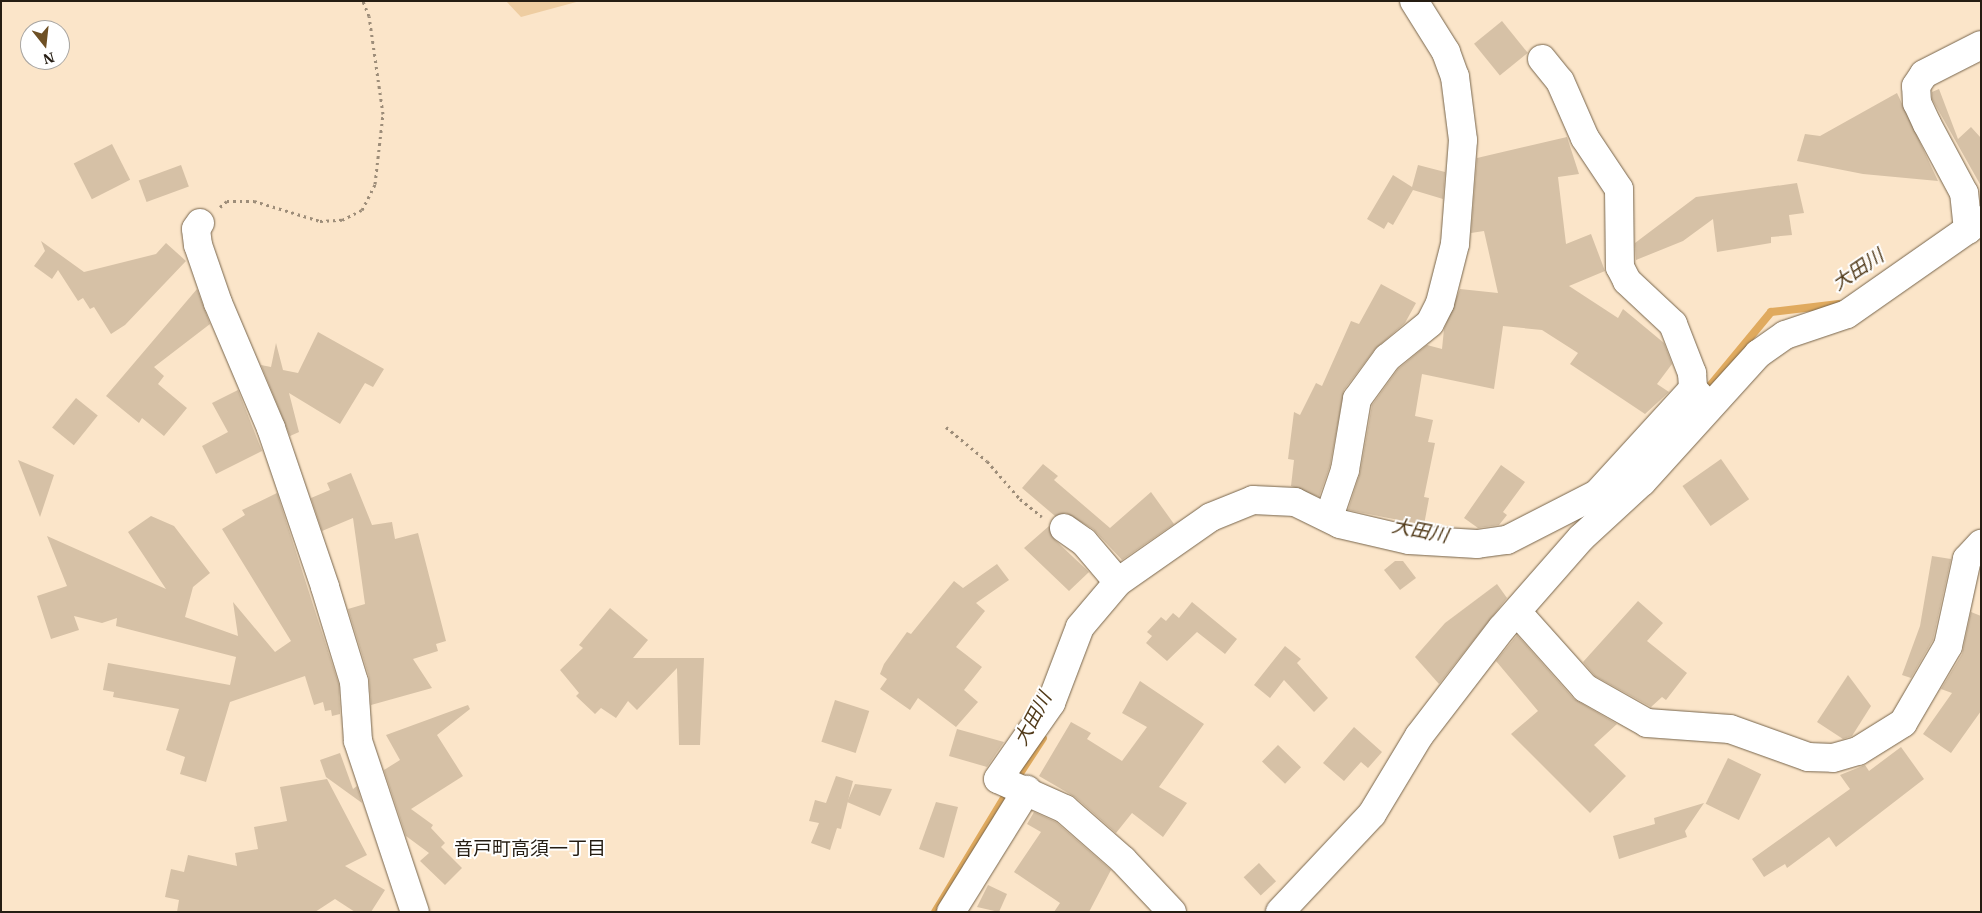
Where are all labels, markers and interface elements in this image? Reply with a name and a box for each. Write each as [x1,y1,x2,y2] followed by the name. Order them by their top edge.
[20,20,70,70] north arrow
[41,48,57,69] text: N
[1828,245,1888,295] water label: 大田川
[1390,514,1450,548] water label: 大田川
[1010,688,1056,750] water label: 大田川
[454,838,606,860] district label: 音戸町高須一丁目

